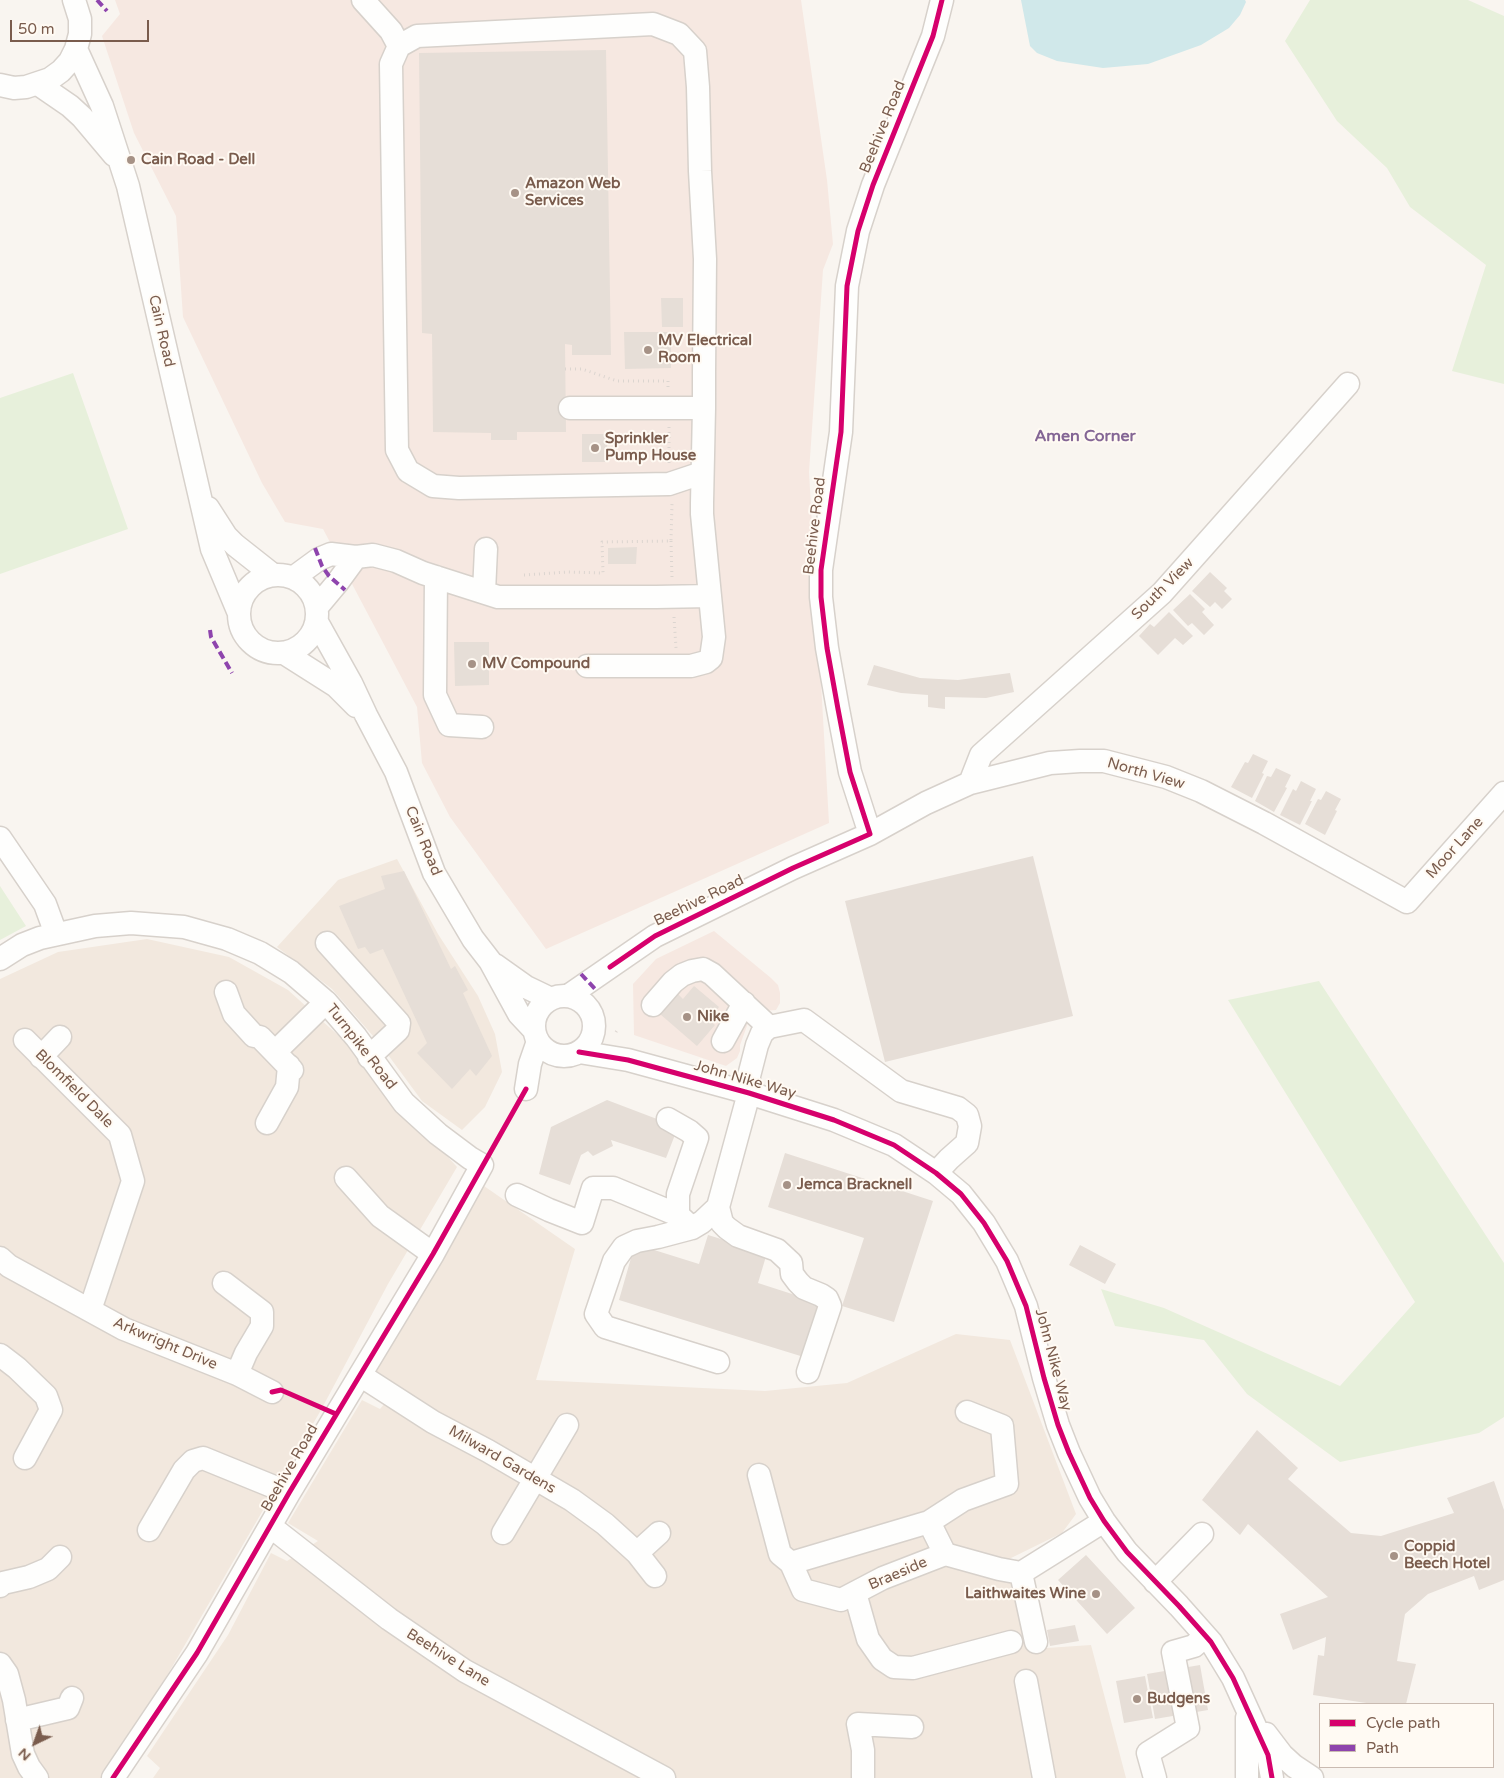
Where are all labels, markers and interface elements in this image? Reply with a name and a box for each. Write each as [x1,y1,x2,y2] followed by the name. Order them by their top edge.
[12,10,151,42] scale bar
[18,20,55,38] text: 50 m
[856,78,910,176] street label: Beehive Road
[141,151,255,169] place label: Cain Road - Dell
[125,154,137,166] marker: Cain Road - Dell
[525,175,620,210] place label: Amazon Web Services
[509,187,521,199] marker: Amazon Web Services
[144,293,178,369] street label: Cain Road
[658,332,752,367] place label: MV Electrical Room
[642,344,654,356] marker: MV Electrical Room
[1034,427,1136,447] district label: Amen Corner
[605,430,696,465] place label: Sprinkler Pump House
[589,442,601,454] marker: Sprinkler Pump House
[800,476,830,576] street label: Beehive Road
[1128,554,1198,624] street label: South View
[482,655,590,673] place label: MV Compound
[466,658,478,670] marker: MV Compound
[1105,754,1187,794] street label: North View
[401,804,445,878] street label: Cain Road
[1423,813,1487,883] street label: Moor Lane
[651,871,747,931] street label: Beehive Road
[322,1001,400,1093] street label: Turnpike Road
[697,1008,729,1026] place label: Nike
[681,1011,693,1023] marker: Nike
[31,1046,117,1132] street label: Blomfield Dale
[692,1057,798,1103] street label: John Nike Way
[797,1176,912,1194] place label: Jemca Bracknell
[781,1179,793,1191] marker: Jemca Bracknell
[1031,1307,1075,1413] street label: John Nike Way
[110,1314,220,1374] street label: Arkwright Drive
[258,1421,322,1515] street label: Beehive Road
[445,1422,559,1498] street label: Milward Gardens
[1404,1538,1490,1573] place label: Coppid Beech Hotel
[1388,1550,1400,1562] marker: Coppid Beech Hotel
[866,1554,930,1594] street label: Braeside
[965,1585,1086,1603] place label: Laithwaites Wine
[1090,1588,1102,1600] marker: Laithwaites Wine
[403,1625,493,1691] street label: Beehive Lane
[1147,1690,1210,1708] place label: Budgens
[1131,1693,1143,1705] marker: Budgens
[1319,1703,1494,1768] legend
[1366,1714,1440,1732] text: Cycle path
[10,1718,60,1768] north arrow
[1366,1739,1399,1757] text: Path
[15,1744,34,1765] text: N

